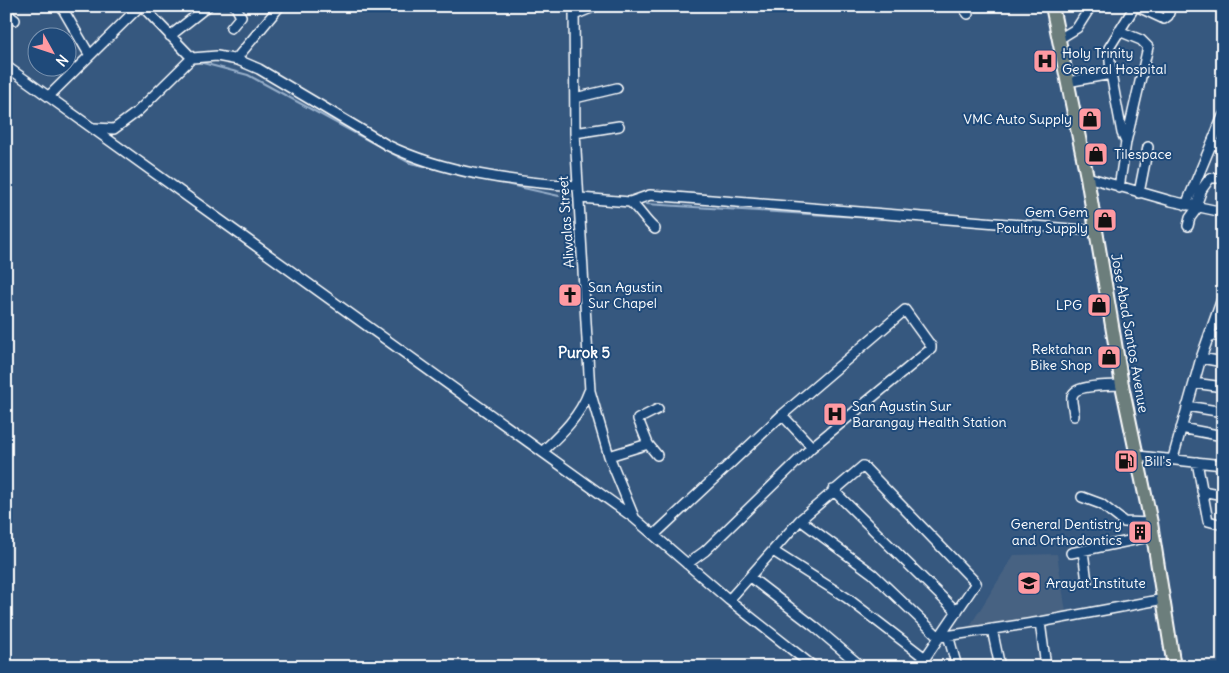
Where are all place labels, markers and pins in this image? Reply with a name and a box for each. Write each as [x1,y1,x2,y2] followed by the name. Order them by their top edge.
[1062,44,1167,78] place label: Holy Trinity General Hospital
[1032,48,1058,74] hospital icon: Holy Trinity General Hospital
[1077,106,1103,132] shop icon: VMC Auto Supply
[963,110,1072,128] place label: VMC Auto Supply
[1083,141,1109,167] shop icon: Tilespace
[1114,145,1172,163] place label: Tilespace
[996,203,1088,237] place label: Gem Gem Poultry Supply
[1092,207,1118,233] shop icon: Gem Gem Poultry Supply
[588,278,663,312] place label: San Agustin Sur Chapel
[557,282,583,308] church icon: San Agustin Sur Chapel
[1086,292,1112,318] shop icon: LPG
[1056,296,1082,314] place label: LPG
[1030,340,1092,374] place label: Rektahan Bike Shop
[1096,344,1122,370] shop icon: Rektahan Bike Shop
[852,397,1007,431] place label: San Agustin Sur Barangay Health Station
[822,401,848,427] hospital icon: San Agustin Sur Barangay Health Station
[1113,448,1139,474] fuel station icon: Bill's
[1144,452,1172,470] place label: Bill's
[1011,515,1122,549] place label: General Dentistry and Orthodontics
[1127,519,1153,545] building icon: General Dentistry and Orthodontics
[1016,570,1042,596] school or university icon: Arayat Institute
[1046,574,1146,592] place label: Arayat Institute

